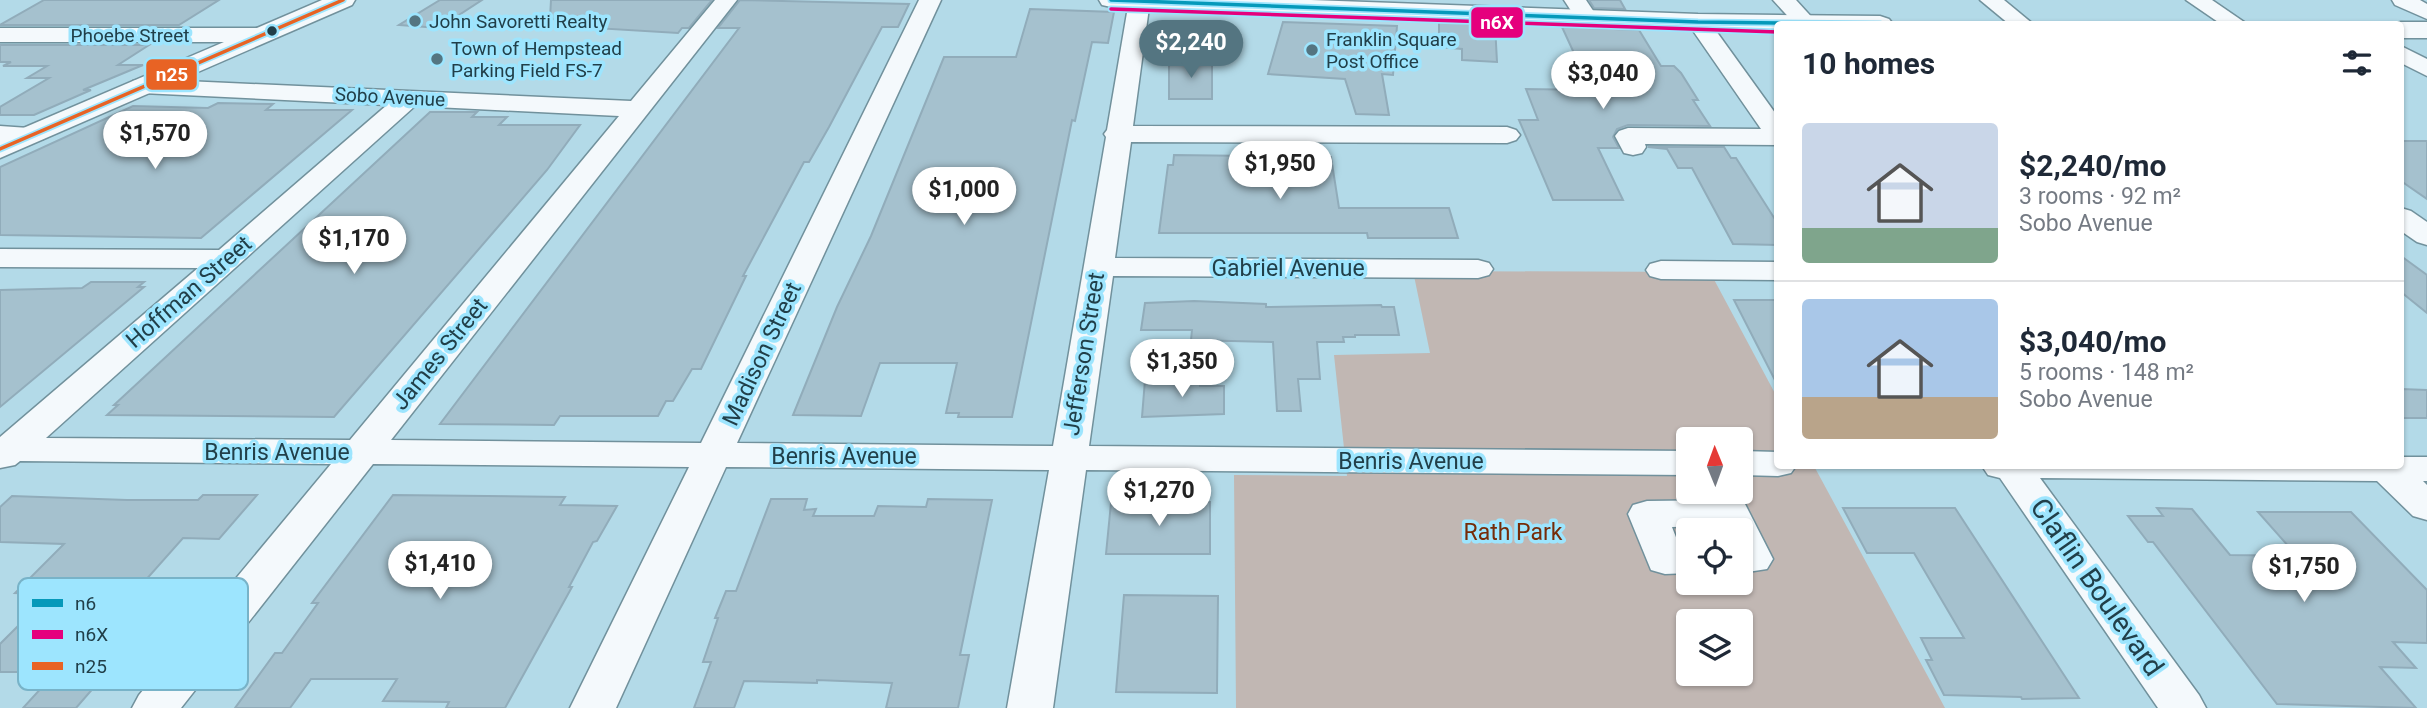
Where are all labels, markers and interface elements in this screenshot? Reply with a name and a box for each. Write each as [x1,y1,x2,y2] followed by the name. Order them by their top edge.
[1470,6,1524,39] line badge: n6X
[429,10,607,33] place label: John Savoretti Realty
[1480,11,1514,34] text: n6X
[407,13,423,29] marker: John Savoretti Realty
[1134,20,1248,80] pin: $2,240
[71,24,189,47] street label: Phoebe Street
[265,24,279,38] unlabelled marker
[1326,28,1456,73] place label: Franklin Square Post Office
[1155,29,1227,56] text: $2,240
[451,37,622,82] place label: Town of Hempstead Parking Field FS-7
[1304,42,1320,58] marker: Franklin Square Post Office
[2338,44,2376,82] icon: filters
[1802,46,1935,81] text: 10 homes
[429,51,445,67] marker: Town of Hempstead Parking Field FS-7
[1546,52,1660,111] pin: $3,040
[145,58,198,91] line badge: n25
[1567,60,1639,87] text: $3,040
[156,63,188,86] text: n25
[334,83,446,111] street label: Sobo Avenue
[98,111,212,171] pin: $1,570
[119,120,191,147] text: $1,570
[1223,142,1337,201] pin: $1,950
[2019,148,2167,183] text: $2,240/mo
[1244,150,1316,177] text: $1,950
[1858,151,1942,235] icon: home
[907,168,1021,227] pin: $1,000
[928,176,1000,203] text: $1,000
[2019,183,2181,210] text: 3 rooms · 92 m²
[2019,210,2153,237] text: Sobo Avenue
[297,216,411,276] pin: $1,170
[318,225,390,252] text: $1,170
[121,230,257,354] street label: Hoffman Street
[1211,255,1365,282] street label: Gabriel Avenue
[1058,271,1110,437] street label: Jefferson Street
[717,278,807,430] street label: Madison Street
[387,293,493,415] street label: James Street
[2019,324,2167,359] text: $3,040/mo
[1858,327,1942,411] icon: home
[1125,340,1239,399] pin: $1,350
[1146,348,1218,375] text: $1,350
[2019,359,2194,386] text: 5 rooms · 148 m²
[2019,386,2153,413] text: Sobo Avenue
[1676,427,1754,504] north arrow
[1676,427,1753,686] map controls
[204,439,350,466] street label: Benris Avenue
[771,443,917,470] street label: Benris Avenue
[1338,448,1484,475] street label: Benris Avenue
[1102,468,1216,528] pin: $1,270
[1123,477,1195,504] text: $1,270
[2023,492,2171,682] street label: Claflin Boulevard
[1676,518,1753,595] button: locate
[1464,519,1563,546] park label: Rath Park
[383,542,497,601] pin: $1,410
[2247,544,2361,604] pin: $1,750
[404,550,476,577] text: $1,410
[2268,553,2340,580] text: $1,750
[18,578,248,690] legend
[75,592,96,615] text: n6
[1676,609,1753,686] button: layers
[75,623,108,646] text: n6X
[75,655,107,678] text: n25

